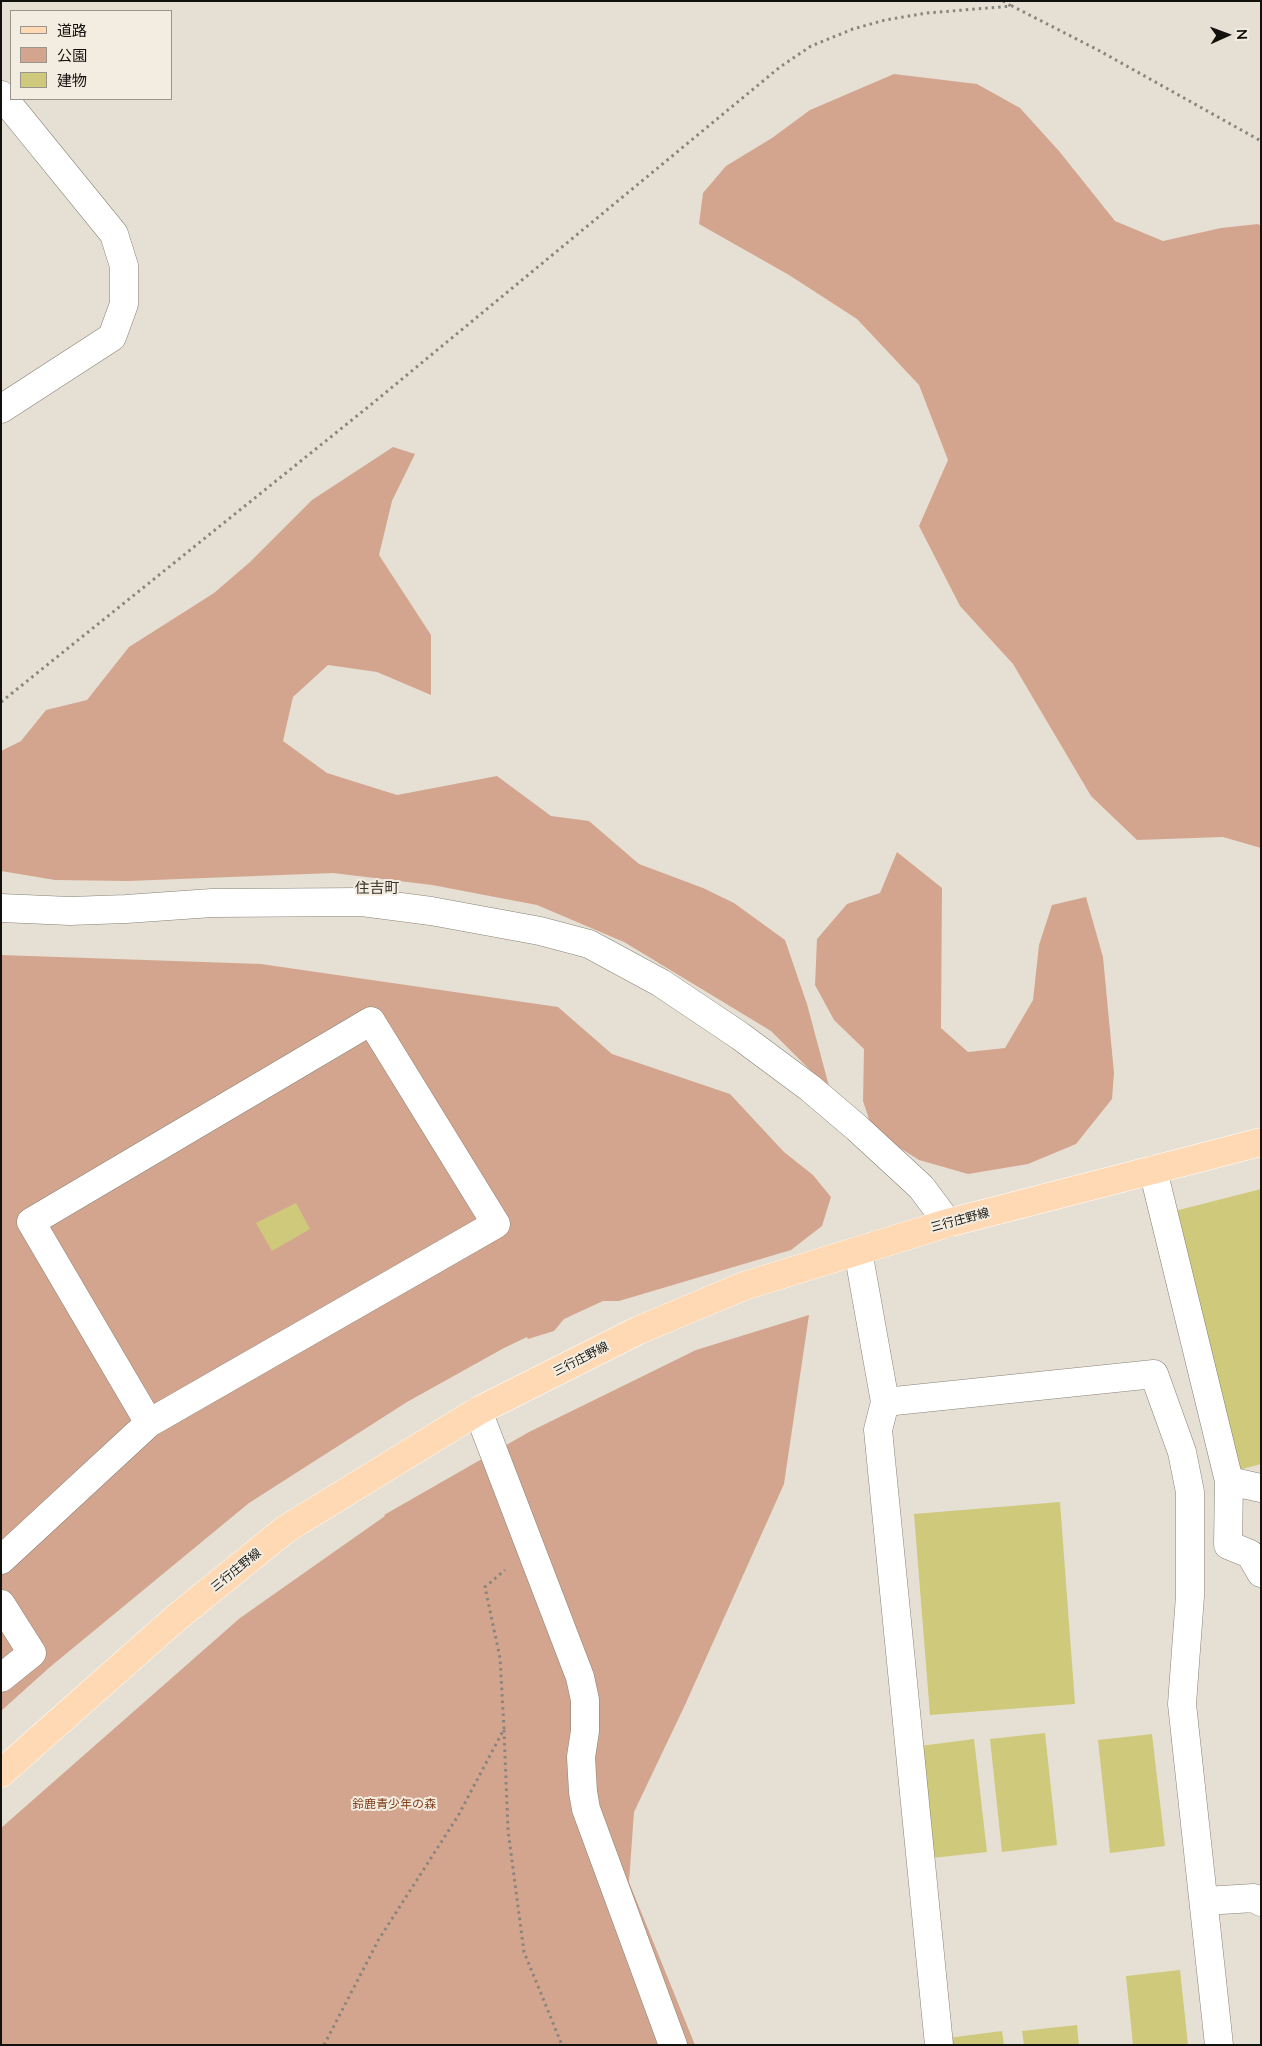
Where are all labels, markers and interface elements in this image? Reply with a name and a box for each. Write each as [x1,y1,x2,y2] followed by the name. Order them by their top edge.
[10,10,172,100] legend
[1202,10,1252,60] north arrow
[57,21,87,39] text: 道路
[1234,29,1251,40] text: N
[57,46,87,64] text: 公園
[57,71,87,89] text: 建物
[355,879,399,897] district label: 住吉町
[929,1205,991,1235] street label: 三行庄野線
[551,1339,611,1379] street label: 三行庄野線
[208,1546,264,1594] street label: 三行庄野線
[352,1797,436,1811] park label: 鈴鹿青少年の森

